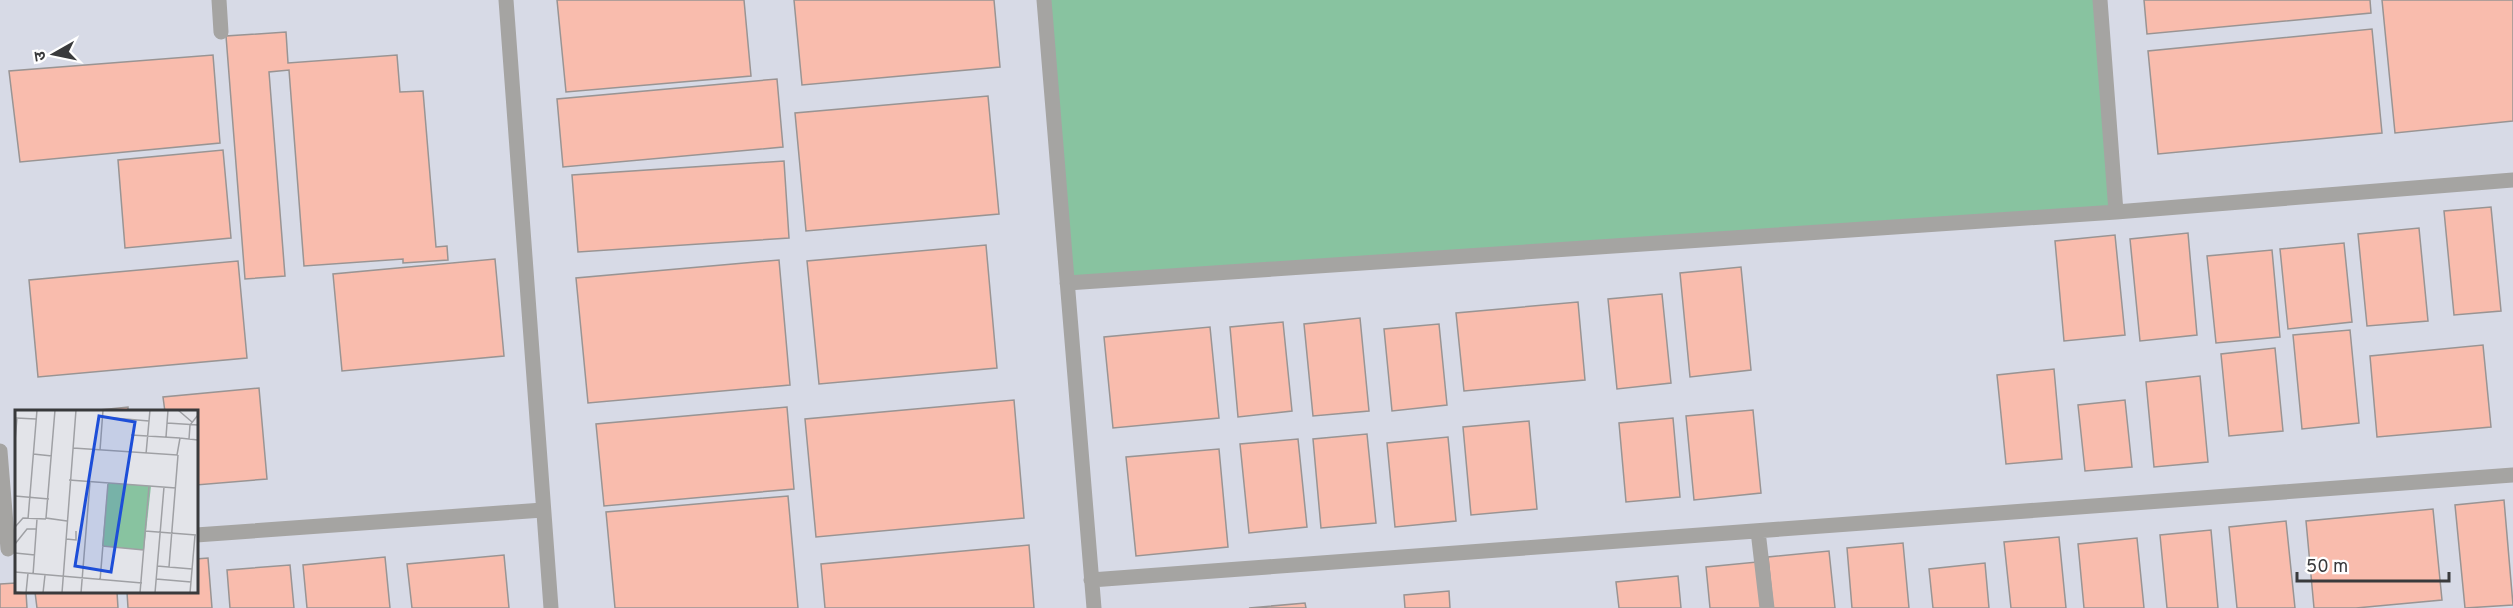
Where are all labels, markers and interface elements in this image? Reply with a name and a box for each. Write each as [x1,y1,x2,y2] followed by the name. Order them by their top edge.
[24,24,84,84] north arrow
[30,49,52,62] text: उ
[15,410,198,593] inset map
[2297,545,2448,583] scale bar
[2306,556,2348,579] text: 50 m

